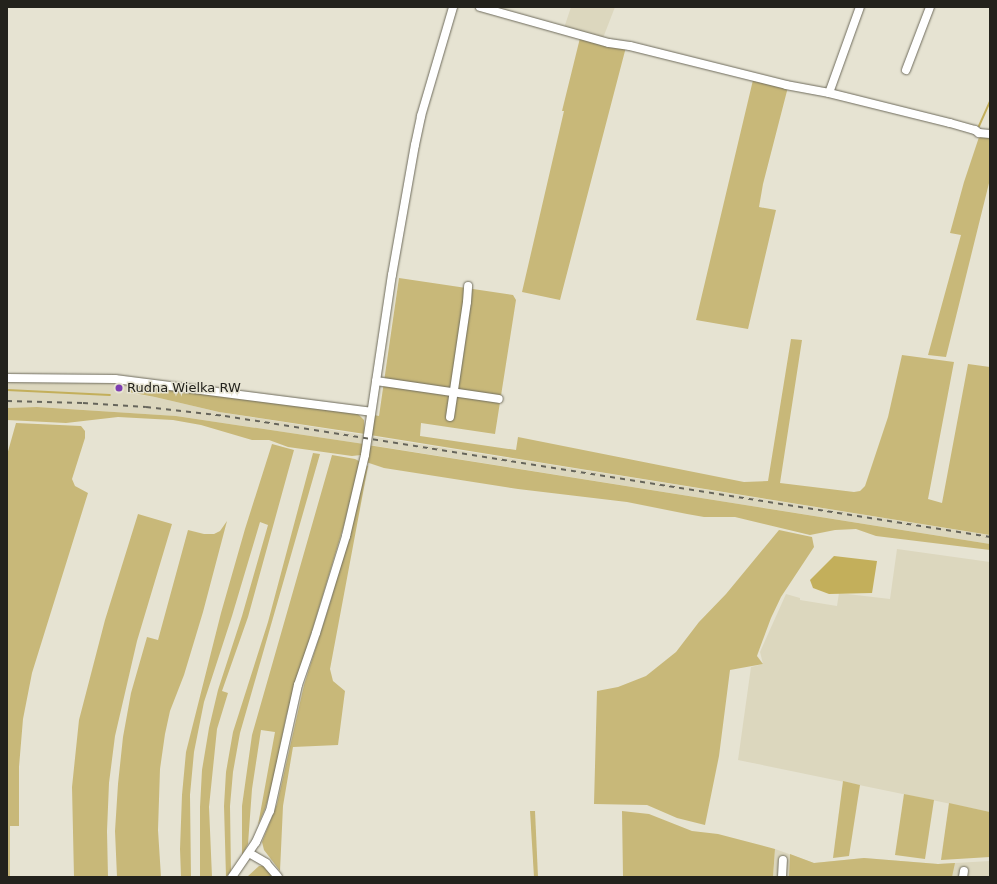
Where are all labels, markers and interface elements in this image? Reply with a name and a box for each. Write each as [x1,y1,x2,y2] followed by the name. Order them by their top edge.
[127,380,241,396] place label: Rudna Wielka RW
[114,383,124,393] marker: Rudna Wielka RW

